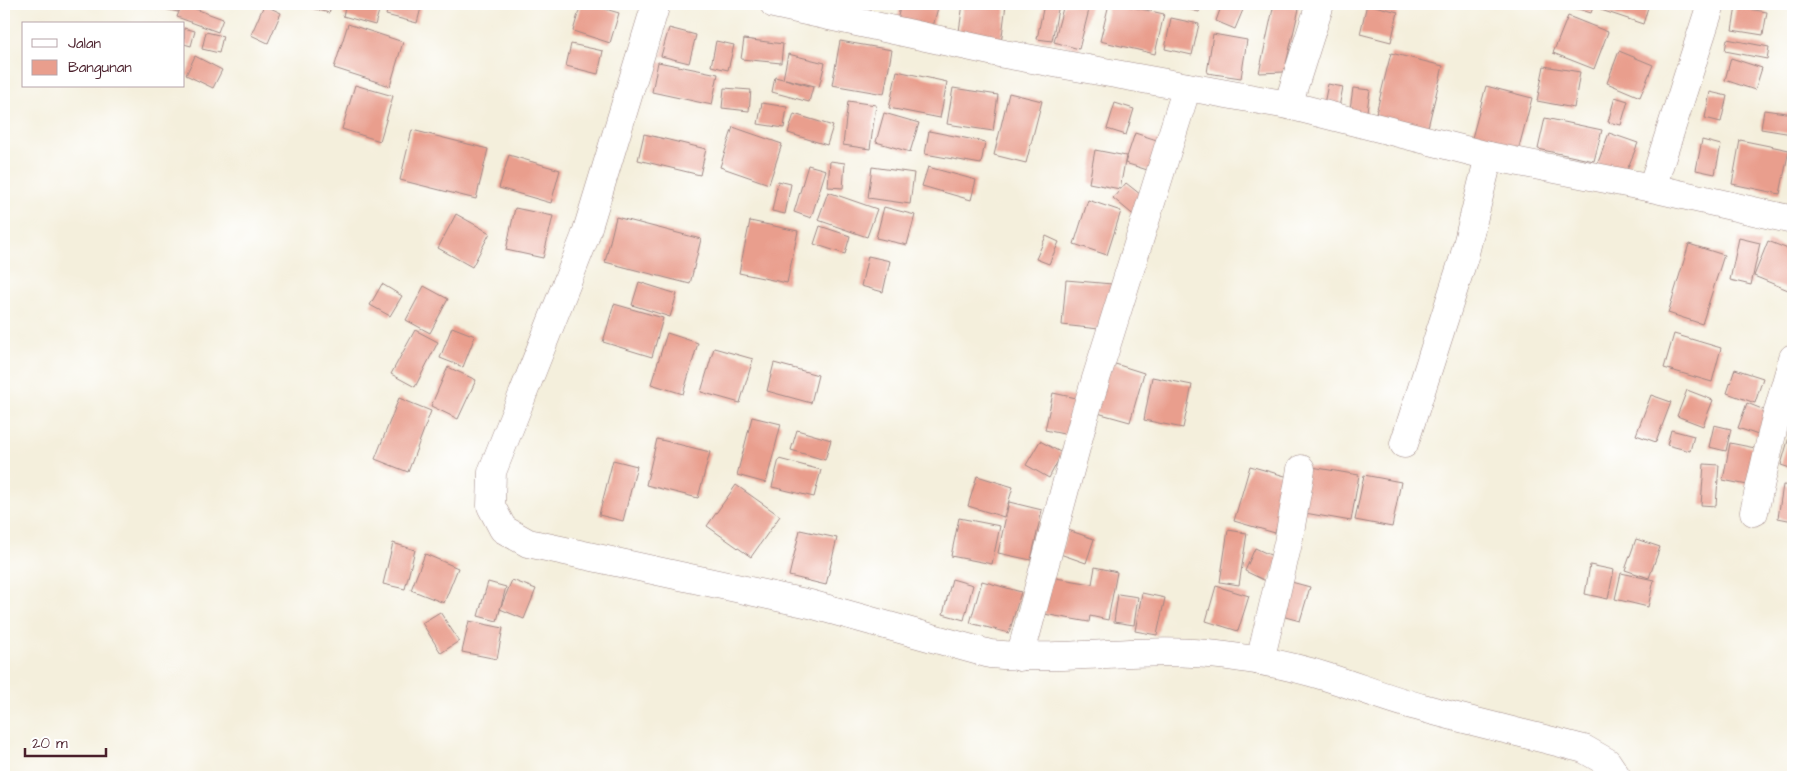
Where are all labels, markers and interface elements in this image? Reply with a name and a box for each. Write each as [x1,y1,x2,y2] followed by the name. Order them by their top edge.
[22,22,185,88] legend
[68,33,102,54] text: Jalan
[68,57,132,79] text: Bangunan
[25,726,106,758] scale bar
[32,733,68,754] text: 20 m

